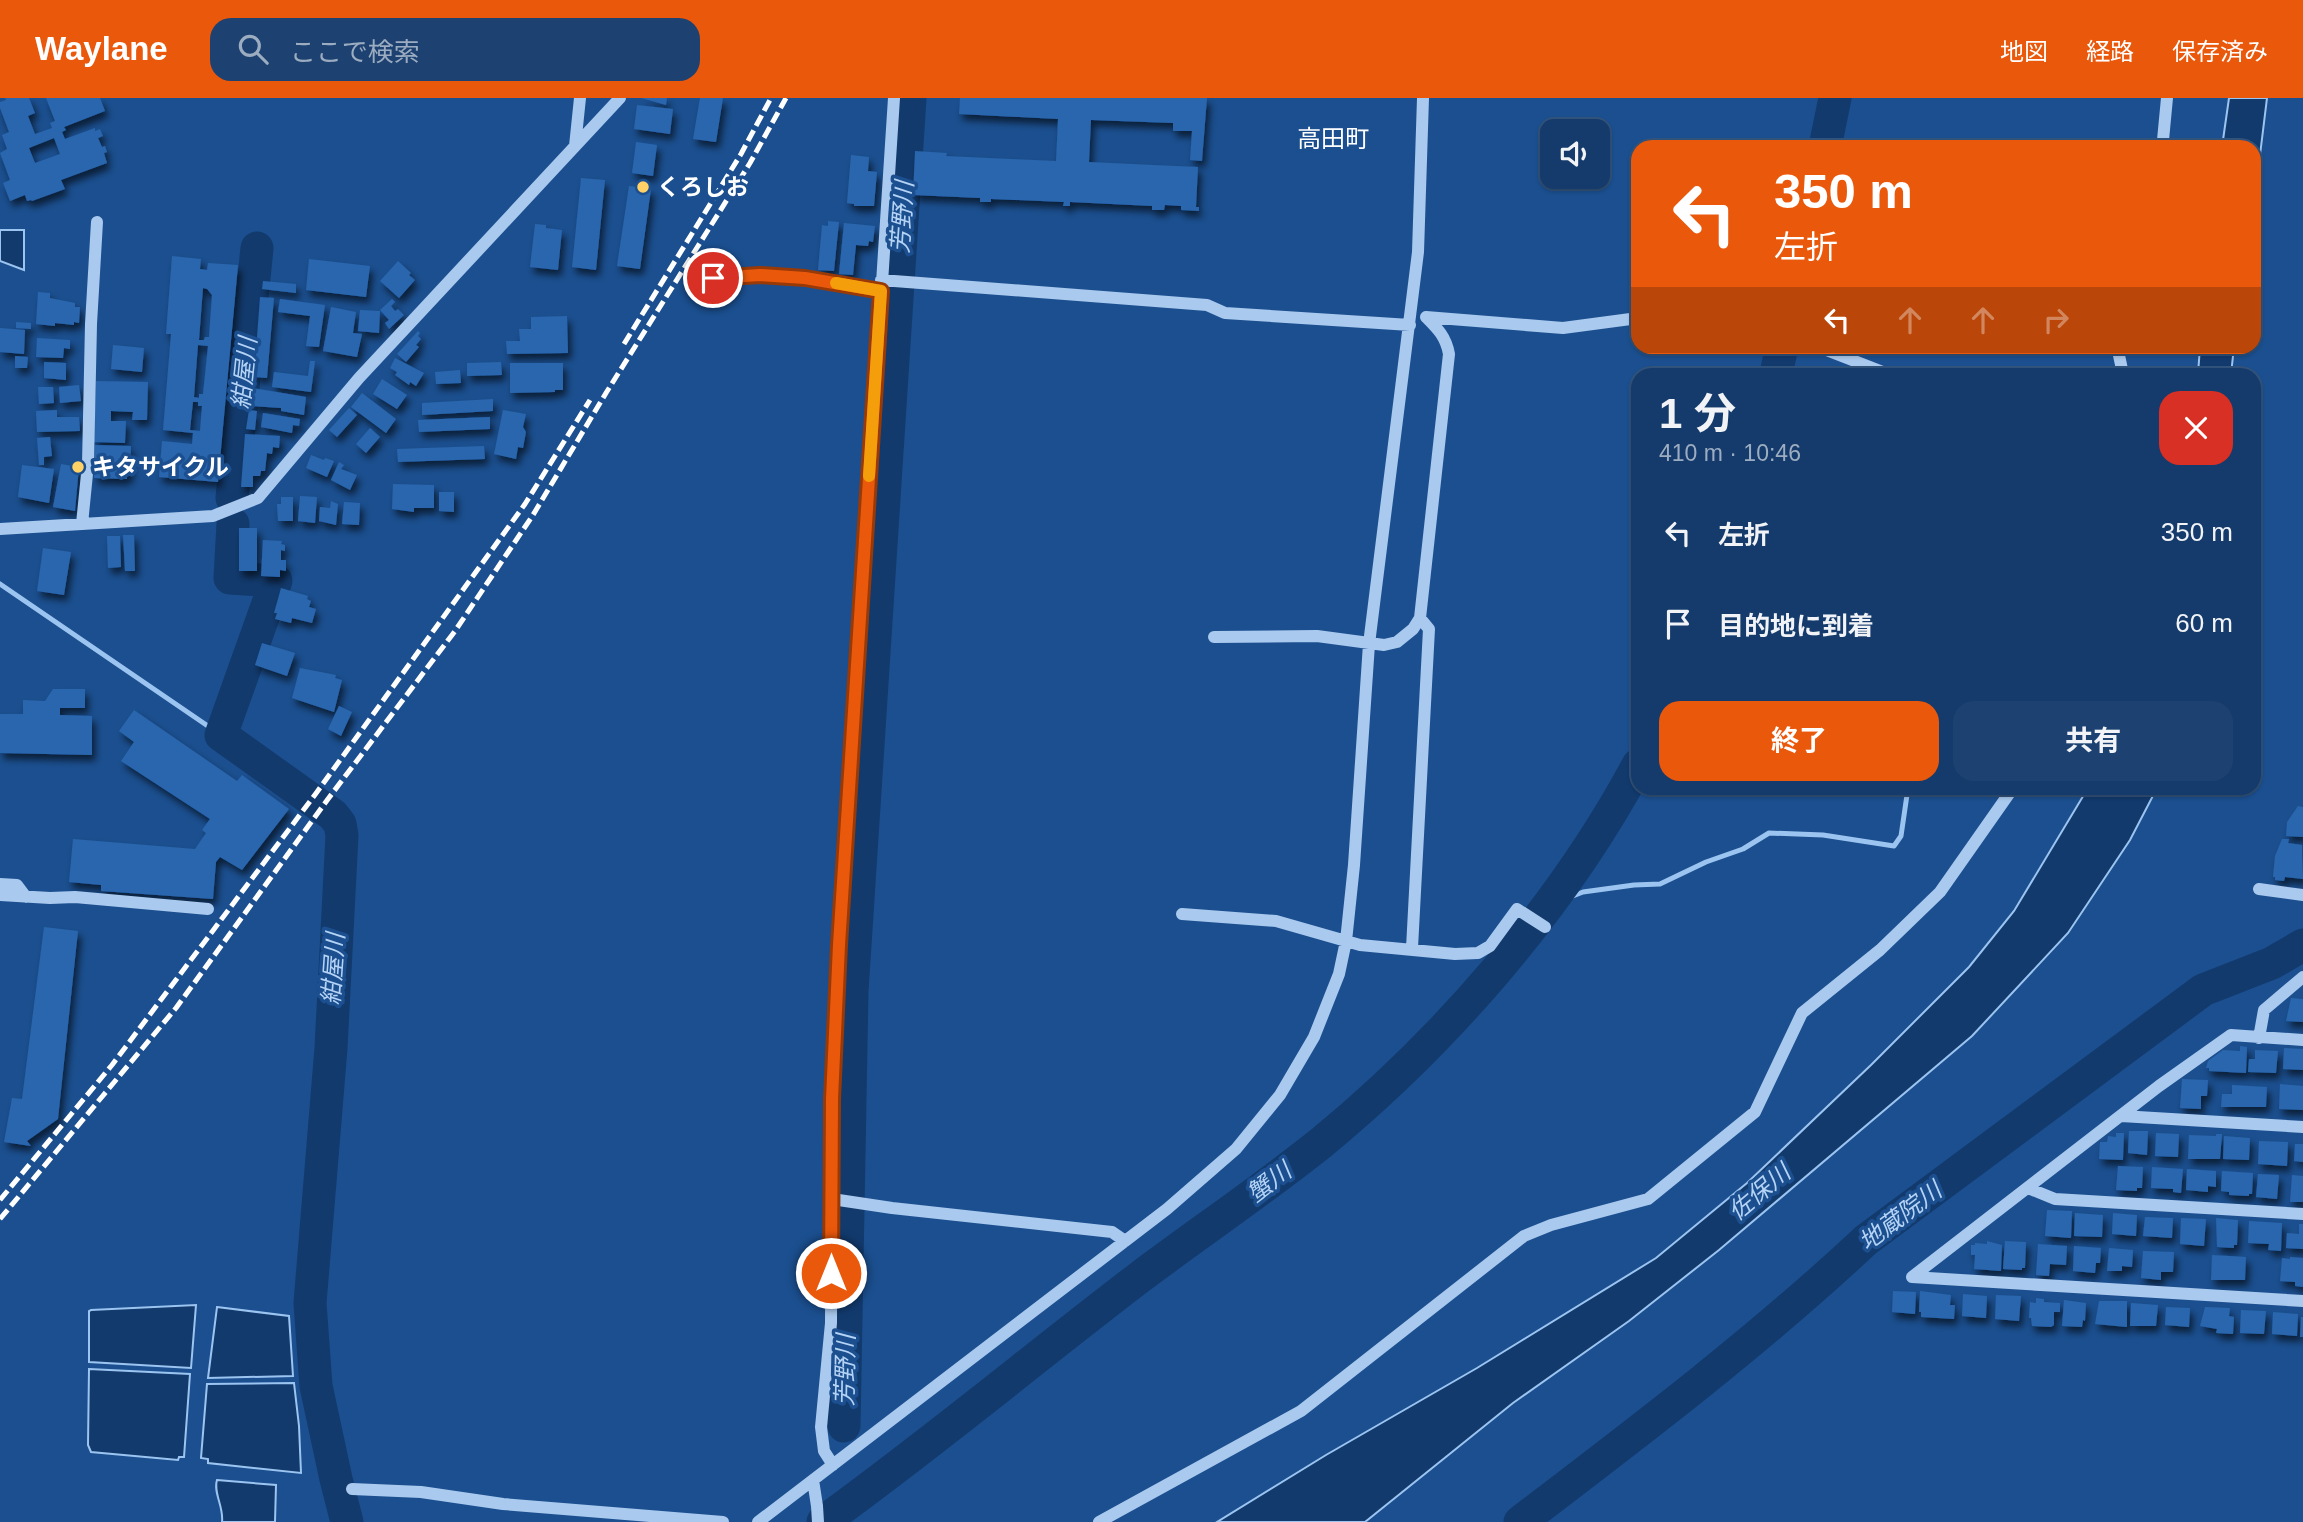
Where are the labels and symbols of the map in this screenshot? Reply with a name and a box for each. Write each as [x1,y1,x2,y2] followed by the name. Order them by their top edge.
[1297,125,1369,152] district label: 高田町
[657,174,749,200] place label: くろしお
[886,177,918,254] water label: 芳野川
[635,179,651,195] marker: くろしお
[683,248,743,308] pin
[227,333,262,410] water label: 紺屋川
[92,454,229,480] place label: キタサイクル
[70,459,86,475] marker: キタサイクル
[317,929,349,1006] water label: 紺屋川
[1242,1155,1299,1207] water label: 蟹川
[1723,1157,1798,1225] water label: 佐保川
[1854,1175,1949,1256] water label: 地蔵院川
[794,1236,868,1310] position arrow
[831,1331,859,1406] water label: 芳野川

